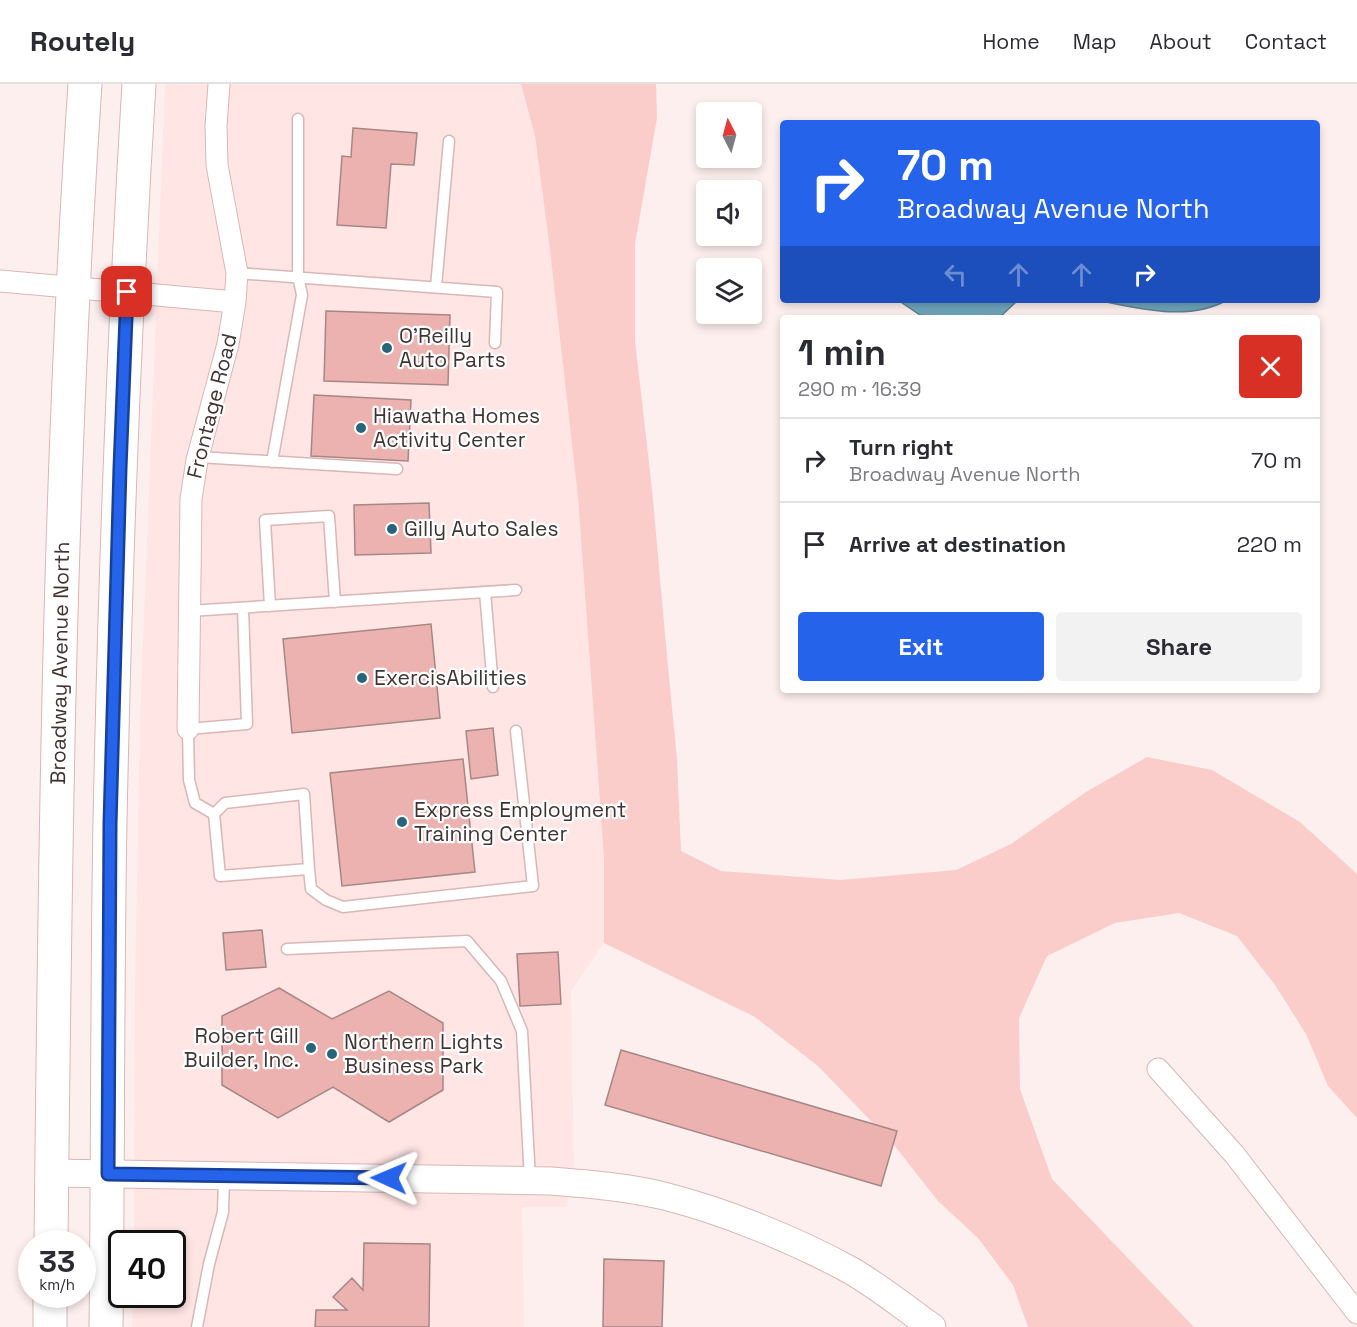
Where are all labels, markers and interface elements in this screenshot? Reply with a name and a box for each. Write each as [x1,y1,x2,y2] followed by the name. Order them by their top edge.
[30,23,135,59] text: Routely
[982,28,1040,55] text: Home
[1073,28,1117,55] text: Map
[1150,28,1212,55] text: About
[1245,28,1327,55] text: Contact
[696,102,762,168] north arrow
[696,102,762,324] map controls
[897,139,994,192] text: 70 m
[798,144,876,222] icon: right
[696,180,762,246] button: sound
[897,191,1210,226] text: Broadway Avenue North
[696,258,762,324] button: layers
[939,258,972,291] icon: left
[1002,258,1035,291] icon: ahead
[1065,258,1098,291] icon: ahead
[1128,258,1161,291] icon: right
[101,266,152,317] pin
[110,275,143,308] icon: arrive
[399,322,506,373] place label: O'Reilly Auto Parts
[180,330,243,481] street label: Frontage Road
[798,330,886,376] text: 1 min
[1239,335,1302,398] button: close
[380,341,394,355] marker: O'Reilly Auto Parts
[798,376,921,402] text: 290 m · 16:39
[373,402,540,453] place label: Hiawatha Homes Activity Center
[354,421,368,435] marker: Hiawatha Homes Activity Center
[849,433,954,461] text: Turn right
[798,444,831,477] icon: right
[1251,446,1302,474] text: 70 m
[849,461,1081,487] text: Broadway Avenue North
[404,515,559,542] place label: Gilly Auto Sales
[385,522,399,536] marker: Gilly Auto Sales
[798,528,831,561] icon: arrive
[849,530,1066,558] text: Arrive at destination
[1237,530,1302,558] text: 220 m
[44,541,75,785] street label: Broadway Avenue North
[798,612,1044,681] button: Exit
[1056,612,1302,681] button: Share
[374,664,527,691] place label: ExercisAbilities
[355,671,369,685] marker: ExercisAbilities
[414,796,626,847] place label: Express Employment Training Center
[395,815,409,829] marker: Express Employment Training Center
[184,1022,299,1073] place label: Robert Gill Builder, Inc.
[344,1028,503,1079] place label: Northern Lights Business Park
[304,1041,318,1055] marker: Robert Gill Builder, Inc.
[325,1047,339,1061] marker: Northern Lights Business Park
[357,1146,421,1210] position arrow
[108,1230,186,1308] speed limit sign: 40
[39,1242,75,1281] text: 33
[39,1275,75,1294] text: km/h

